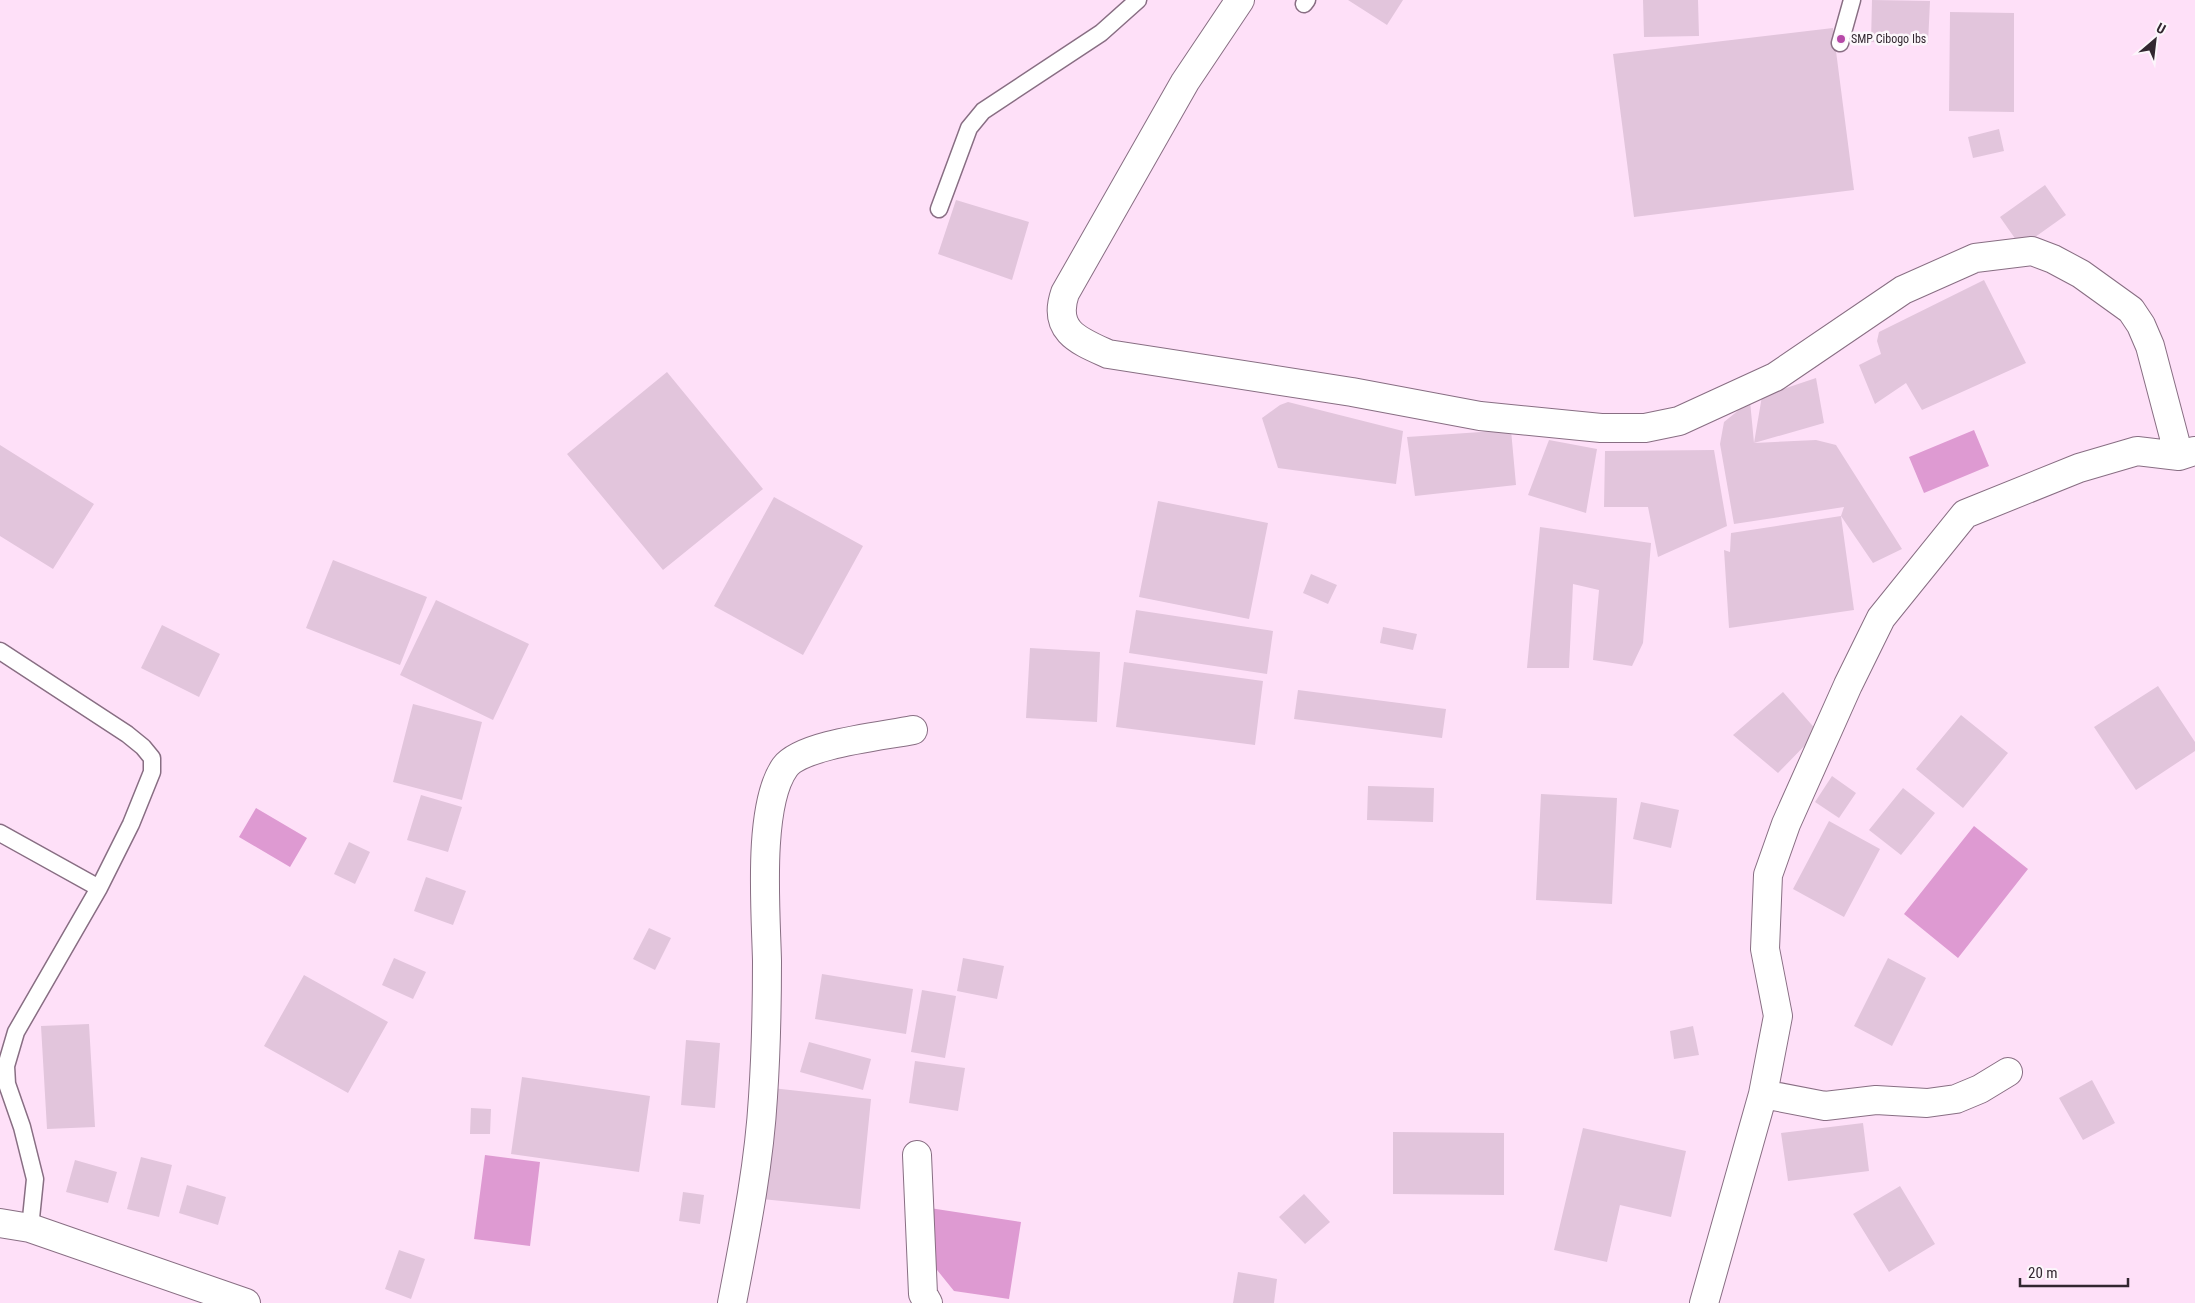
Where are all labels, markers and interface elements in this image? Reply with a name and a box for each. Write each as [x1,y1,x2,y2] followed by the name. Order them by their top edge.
[2130,15,2180,65] north arrow
[2154,20,2168,37] text: U
[1851,32,1926,46] place label: SMP Cibogo Ibs
[1835,33,1847,45] marker: SMP Cibogo Ibs
[2020,1256,2128,1288] scale bar
[2028,1264,2058,1282] text: 20 m

